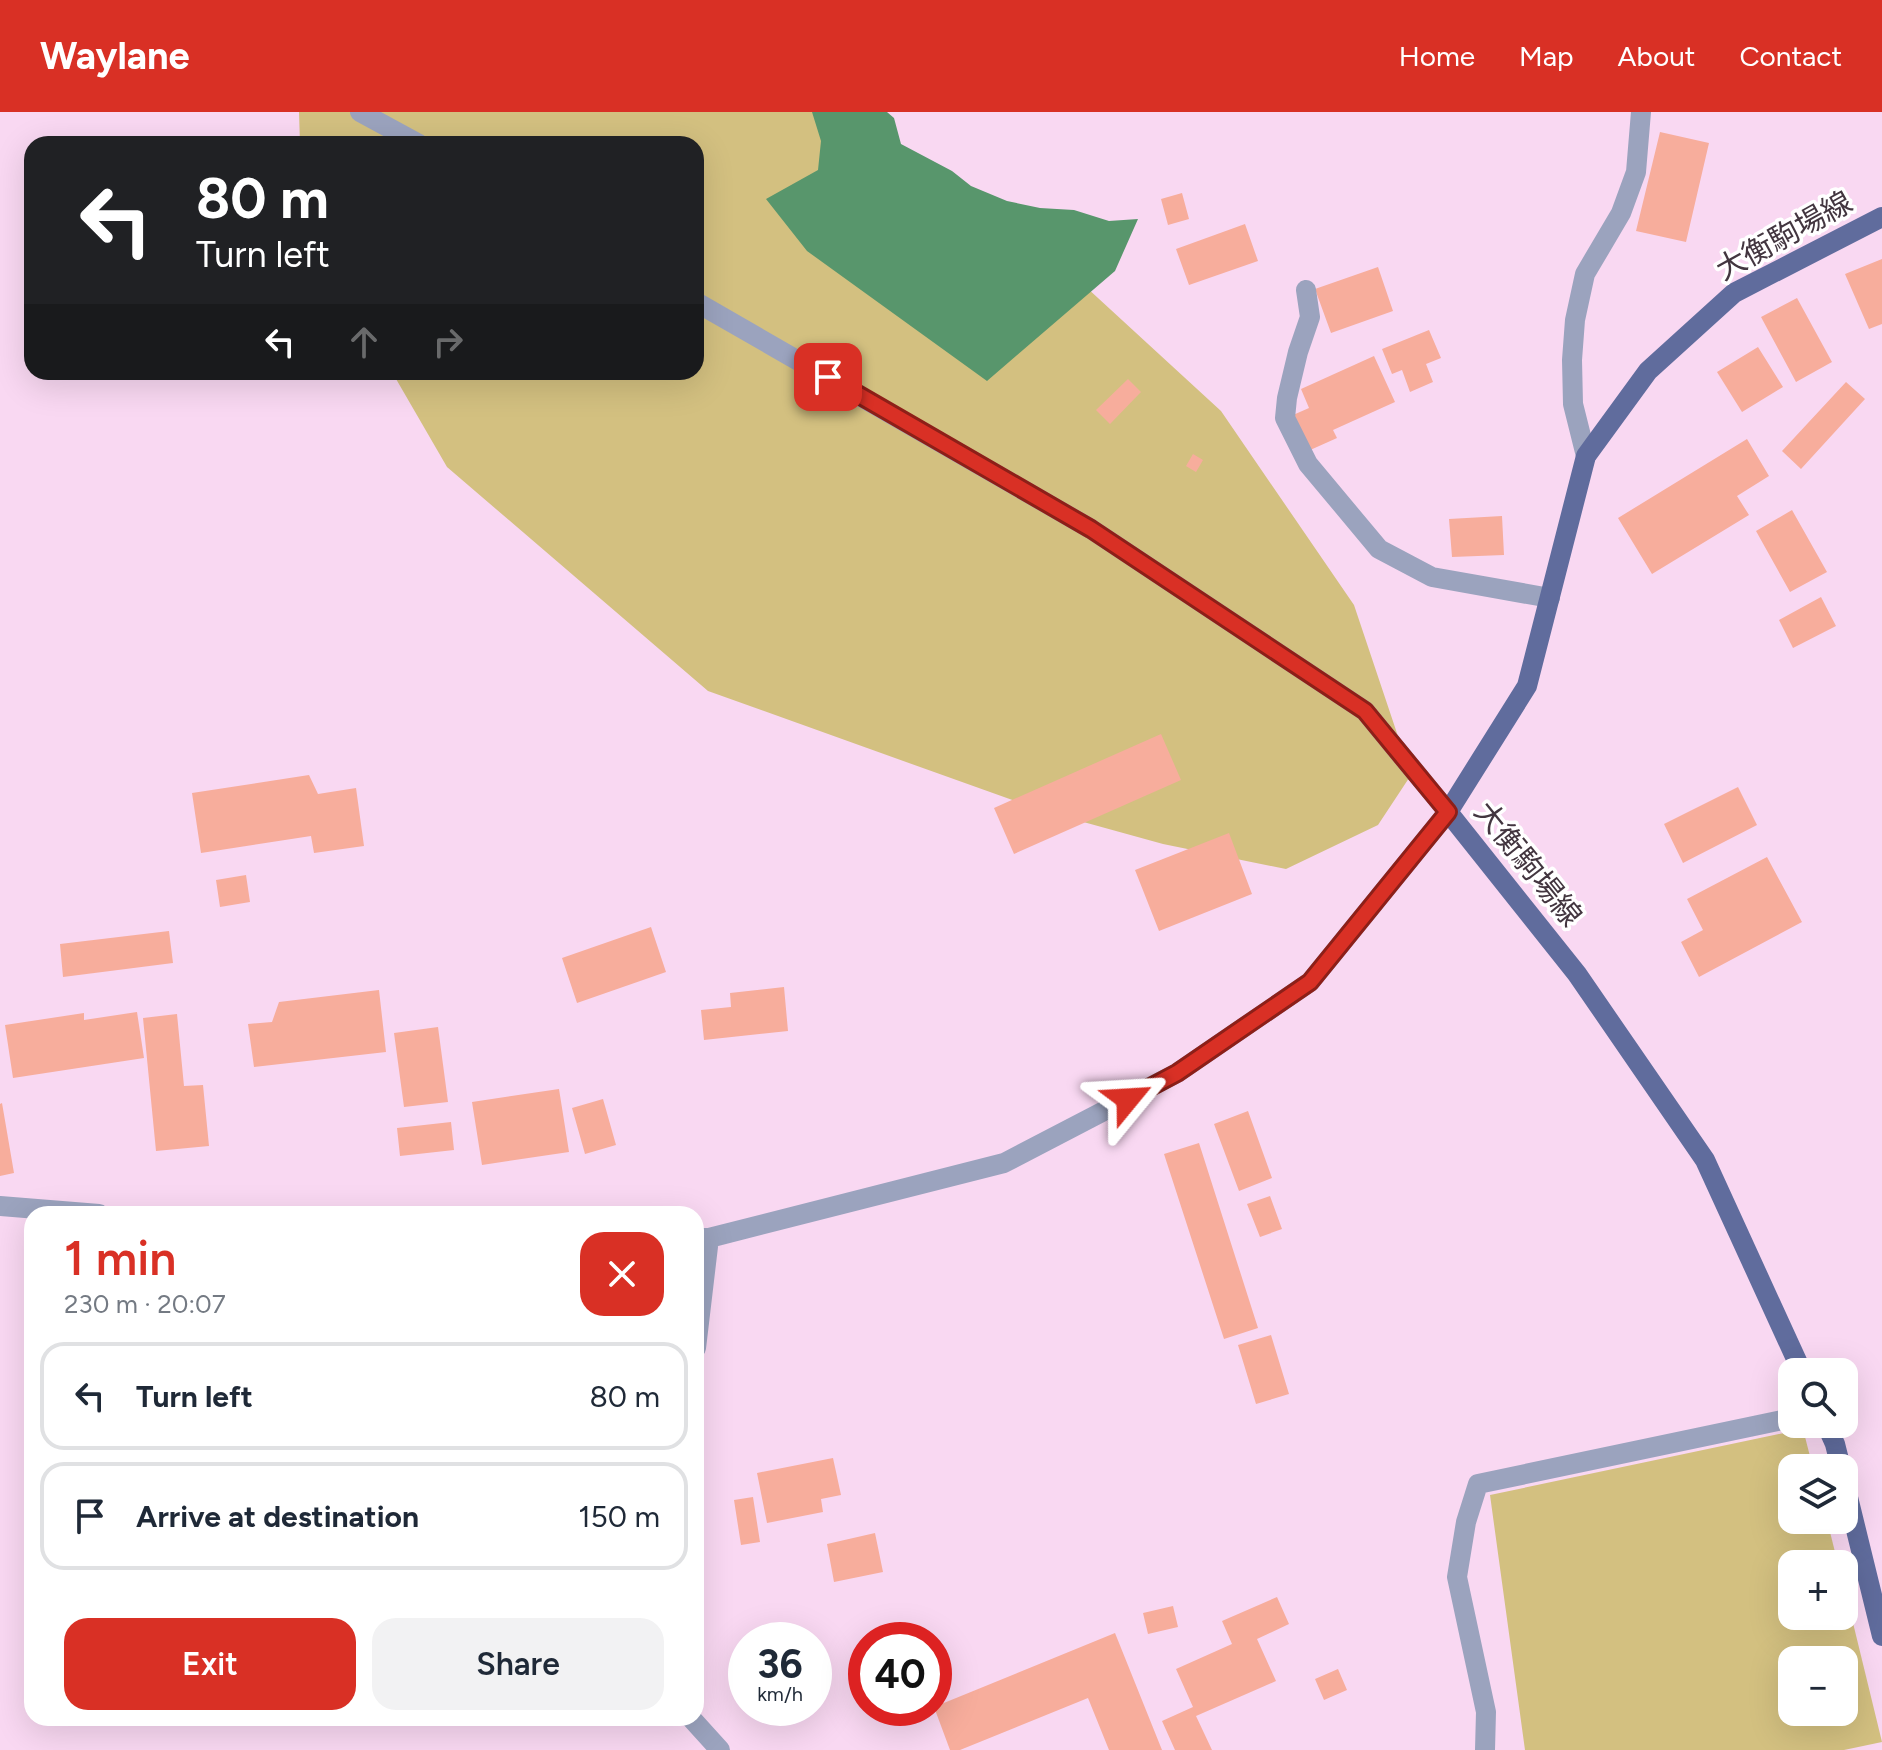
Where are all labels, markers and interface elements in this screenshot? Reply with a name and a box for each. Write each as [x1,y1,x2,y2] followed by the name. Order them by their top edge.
[40,33,190,79] text: Waylane
[1399,39,1475,73] text: Home
[1519,39,1574,73] text: Map
[1618,39,1695,73] text: About
[1739,39,1842,73] text: Contact
[196,165,329,232] text: 80 m
[64,168,168,272] icon: left
[1709,183,1858,288] street label: 大衡駒場線
[196,233,330,276] text: Turn left
[258,320,302,364] icon: left
[342,320,386,364] icon: ahead
[426,320,470,364] icon: right
[794,343,862,411] pin
[806,355,850,399] icon: arrive
[1467,794,1590,934] street label: 大衡駒場線
[1086,1057,1170,1141] position arrow
[64,1229,176,1287] text: 1 min
[580,1232,664,1316] button: close
[64,1288,226,1320] text: 230 m · 20:07
[1778,1358,1858,1726] map controls
[1778,1358,1858,1438] button: search
[68,1374,112,1418] icon: left
[136,1378,253,1415] text: Turn left
[589,1378,660,1415] text: 80 m
[1778,1454,1858,1534] button: layers
[68,1494,112,1538] icon: arrive
[136,1498,419,1535] text: Arrive at destination
[578,1498,660,1535] text: 150 m
[1778,1550,1858,1630] button: +
[64,1618,356,1710] button: Exit
[372,1618,664,1710] button: Share
[848,1622,952,1726] speed limit sign: 40
[757,1640,803,1688] text: 36
[1778,1646,1858,1726] button: −
[757,1682,803,1706] text: km/h

